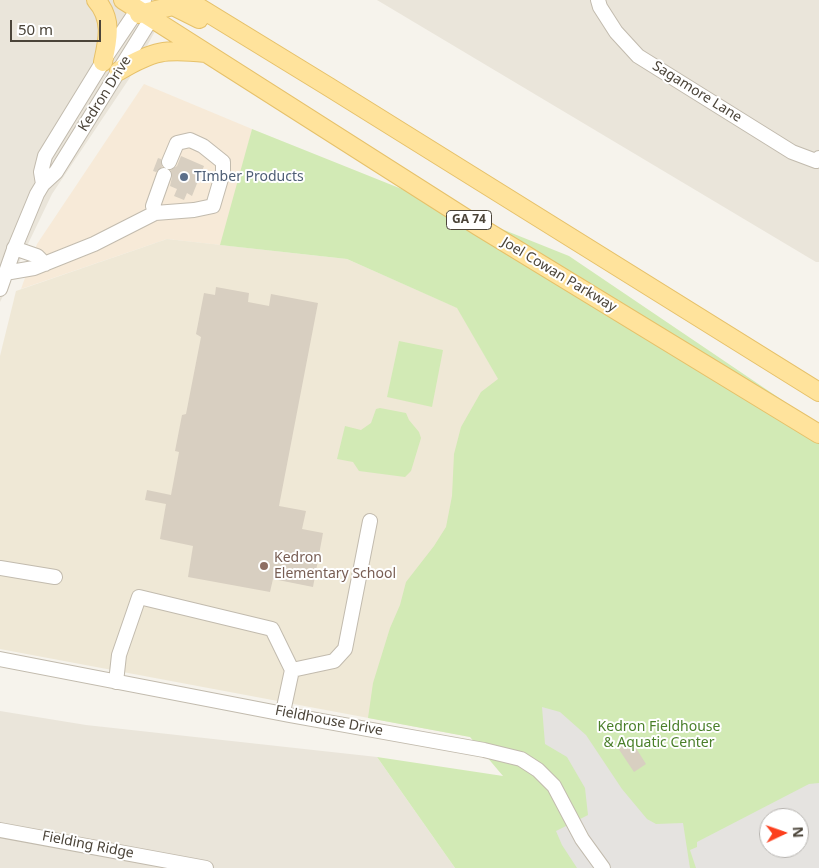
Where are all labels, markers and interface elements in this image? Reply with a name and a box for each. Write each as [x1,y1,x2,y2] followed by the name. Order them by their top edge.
[12,10,104,42] scale bar
[18,19,53,39] text: 50 m
[75,53,135,135] street label: Kedron Drive
[649,58,745,126] street label: Sagamore Lane
[194,169,304,185] place label: TImber Products
[178,171,190,183] marker: TImber Products
[446,210,492,230] road number: GA 74
[498,234,620,316] street label: Joel Cowan Parkway
[274,550,396,582] place label: Kedron Elementary School
[258,560,270,572] marker: Kedron Elementary School
[274,702,384,740] street label: Fieldhouse Drive
[598,719,720,752] park label: Kedron Fieldhouse & Aquatic Center
[759,808,809,858] north arrow
[789,826,808,838] text: N
[41,828,135,862] street label: Fielding Ridge

